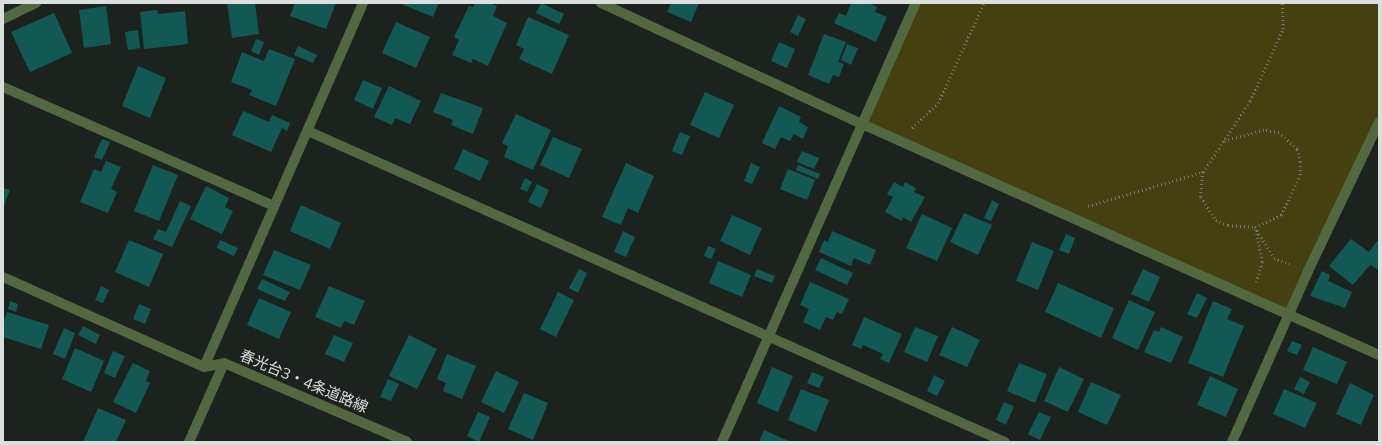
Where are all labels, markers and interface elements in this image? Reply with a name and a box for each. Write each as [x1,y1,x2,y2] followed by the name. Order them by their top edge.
[237,346,371,416] street label: 春光台3・4条道路線

